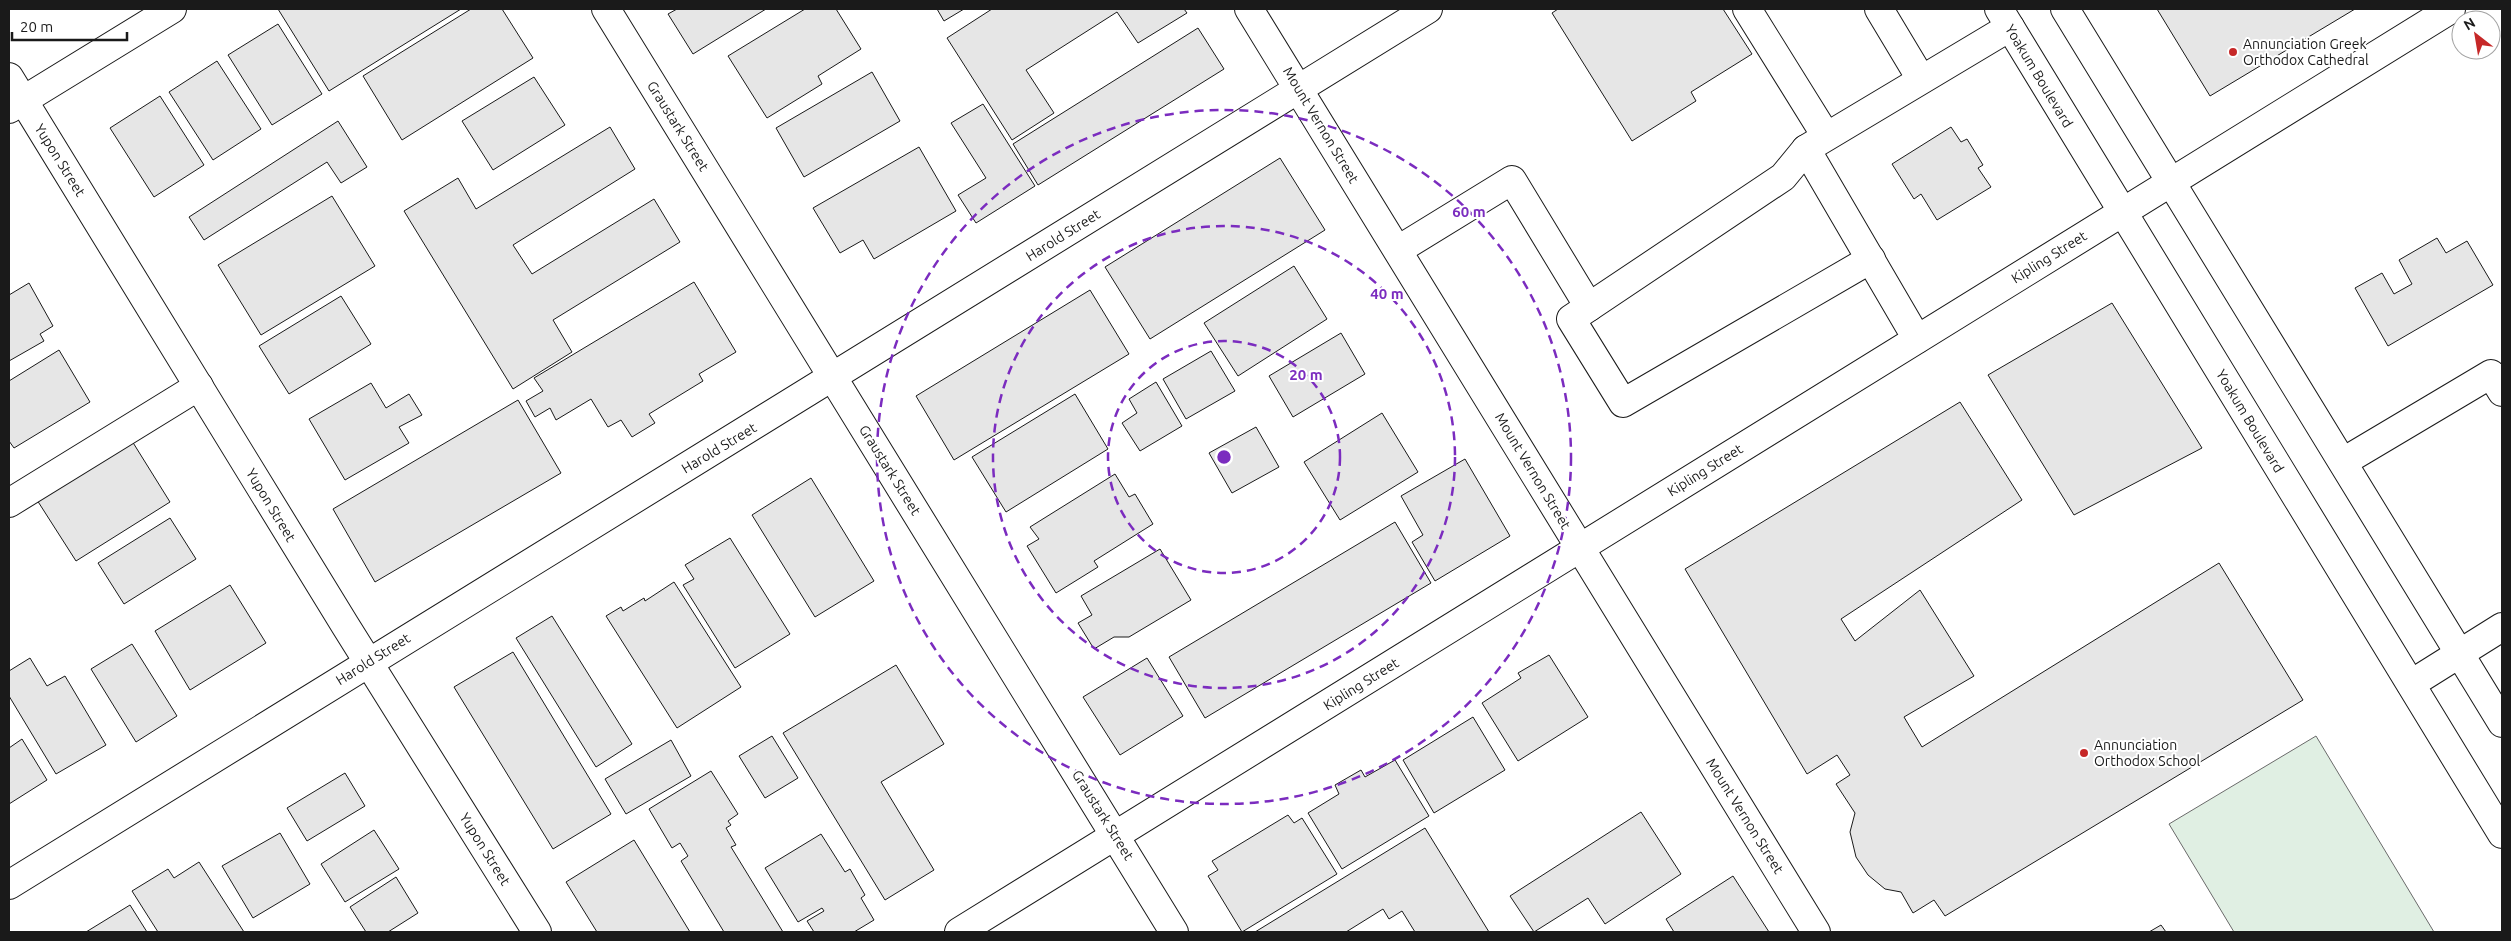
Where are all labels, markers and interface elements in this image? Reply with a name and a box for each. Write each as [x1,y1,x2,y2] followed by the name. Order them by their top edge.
[12,10,128,42] scale bar
[2451,10,2501,60] north arrow
[2461,14,2478,33] text: N
[20,18,53,35] text: 20 m
[2002,22,2076,130] street label: Yoakum Boulevard
[2243,36,2369,68] place label: Annunciation Greek Orthodox Cathedral
[2227,46,2239,58] marker: Annunciation Greek Orthodox Cathedral
[1280,64,1362,187] street label: Mount Vernon Street
[644,78,712,174] street label: Graustark Street
[31,121,89,200] street label: Yupon Street
[1452,203,1486,220] text: 60 m
[1023,206,1104,264] street label: Harold Street
[2008,227,2090,287] street label: Kipling Street
[1370,285,1404,302] text: 40 m
[1289,366,1323,383] text: 20 m
[2213,367,2287,475] street label: Yoakum Boulevard
[1492,410,1574,533] street label: Mount Vernon Street
[679,419,760,477] street label: Harold Street
[856,422,924,518] street label: Graustark Street
[1664,440,1746,500] street label: Kipling Street
[1215,448,1233,466] centre of rings
[243,466,299,545] street label: Yupon Street
[333,630,414,688] street label: Harold Street
[1320,654,1402,714] street label: Kipling Street
[2094,737,2201,769] place label: Annunciation Orthodox School
[2078,747,2090,759] marker: Annunciation Orthodox School
[1703,755,1787,877] street label: Mount Vernon Street
[1069,767,1137,863] street label: Graustark Street
[456,810,514,889] street label: Yupon Street

